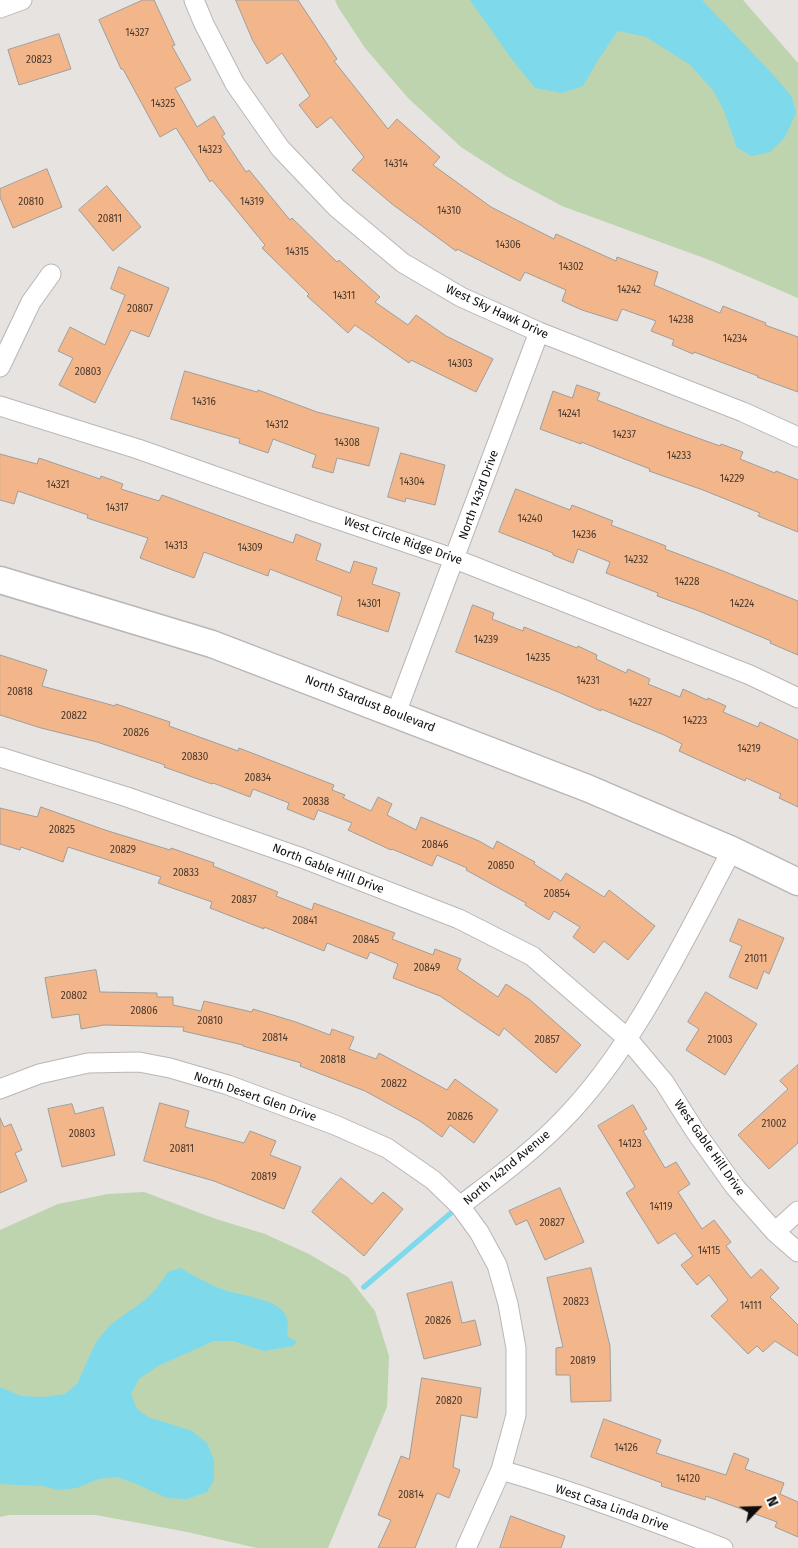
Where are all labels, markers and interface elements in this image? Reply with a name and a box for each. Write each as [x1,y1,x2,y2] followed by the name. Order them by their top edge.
[125,27,149,39] house number: 14327
[26,54,52,66] house number: 20823
[151,98,175,110] house number: 14325
[198,144,222,156] house number: 14323
[384,158,408,170] house number: 14314
[18,196,44,208] house number: 20810
[240,196,264,208] house number: 14319
[437,205,461,217] house number: 14310
[98,213,122,225] house number: 20811
[495,239,521,251] house number: 14306
[285,246,309,258] house number: 14315
[559,261,583,273] house number: 14302
[443,282,551,342] street label: West Sky Hawk Drive
[617,284,641,296] house number: 14242
[333,290,355,302] house number: 14311
[127,303,153,315] house number: 20807
[669,314,693,326] house number: 14238
[723,333,747,345] house number: 14234
[448,358,472,370] house number: 14303
[75,366,101,378] house number: 20803
[192,396,216,408] house number: 14316
[557,408,581,420] house number: 14241
[265,419,289,431] house number: 14312
[612,429,636,441] house number: 14237
[334,437,360,449] house number: 14308
[456,448,502,542] street label: North 143rd Drive
[667,450,691,462] house number: 14233
[720,473,744,485] house number: 14229
[399,476,425,488] house number: 14304
[46,479,70,491] house number: 14321
[106,502,128,514] house number: 14317
[517,513,543,525] house number: 14240
[342,514,464,568] street label: West Circle Ridge Drive
[572,529,596,541] house number: 14236
[164,540,188,552] house number: 14313
[237,542,263,554] house number: 14309
[624,554,648,566] house number: 14232
[675,576,699,588] house number: 14228
[357,598,381,610] house number: 14301
[730,598,754,610] house number: 14224
[474,634,498,646] house number: 14239
[526,652,550,664] house number: 14235
[303,673,437,735] street label: North Stardust Boulevard
[576,675,600,687] house number: 14231
[7,686,33,698] house number: 20818
[628,697,652,709] house number: 14227
[61,710,87,722] house number: 20822
[683,715,707,727] house number: 14223
[123,727,149,739] house number: 20826
[737,743,761,755] house number: 14219
[182,751,208,763] house number: 20830
[245,772,271,784] house number: 20834
[303,796,329,808] house number: 20838
[49,824,75,836] house number: 20825
[422,839,448,851] house number: 20846
[270,841,386,897] street label: North Gable Hill Drive
[110,844,136,856] house number: 20829
[488,860,514,872] house number: 20850
[173,867,199,879] house number: 20833
[544,888,570,900] house number: 20854
[231,894,257,906] house number: 20837
[292,915,318,927] house number: 20841
[353,934,379,946] house number: 20845
[745,953,767,965] house number: 21011
[414,962,440,974] house number: 20849
[61,990,87,1002] house number: 20802
[131,1005,157,1017] house number: 20806
[197,1015,223,1027] house number: 20810
[262,1032,288,1044] house number: 20814
[534,1034,560,1046] house number: 20857
[707,1034,733,1046] house number: 21003
[320,1054,346,1066] house number: 20818
[192,1069,318,1125] street label: North Desert Glen Drive
[381,1078,407,1090] house number: 20822
[670,1097,748,1199] street label: West Gable Hill Drive
[447,1111,473,1123] house number: 20826
[761,1118,787,1130] house number: 21002
[461,1127,553,1209] street label: North 142nd Avenue
[69,1128,95,1140] house number: 20803
[618,1138,642,1150] house number: 14123
[170,1143,194,1155] house number: 20811
[251,1171,277,1183] house number: 20819
[650,1201,672,1213] house number: 14119
[539,1217,565,1229] house number: 20827
[698,1245,720,1257] house number: 14115
[563,1296,589,1308] house number: 20823
[740,1300,762,1312] house number: 14111
[425,1315,451,1327] house number: 20826
[570,1355,596,1367] house number: 20819
[436,1395,462,1407] house number: 20820
[614,1442,638,1454] house number: 14126
[676,1473,700,1485] house number: 14120
[553,1482,671,1534] street label: West Casa Linda Drive
[733,1483,783,1533] north arrow
[398,1489,424,1501] house number: 20814
[763,1494,782,1509] text: N

